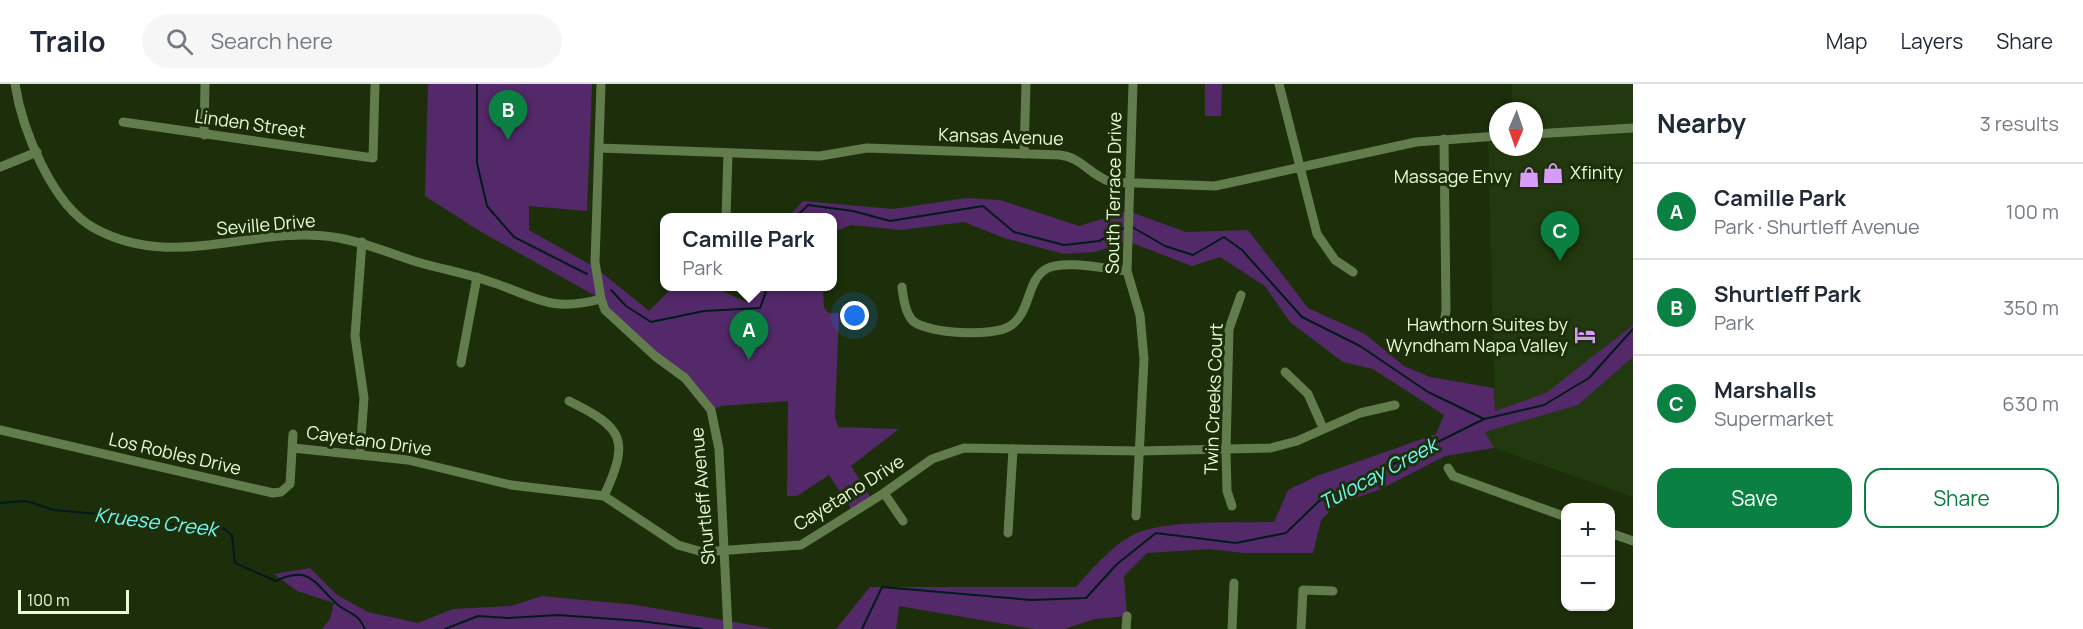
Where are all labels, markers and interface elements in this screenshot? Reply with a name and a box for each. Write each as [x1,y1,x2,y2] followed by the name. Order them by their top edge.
[142,14,562,68] search box
[30,22,106,60] text: Trailo
[163,25,196,58] icon: search
[211,26,333,56] text: Search here
[1826,27,1867,55] text: Map
[1900,27,1963,55] text: Layers
[1996,27,2053,55] text: Share
[488,91,528,140] pin: B
[1489,102,1543,156] north arrow
[193,103,307,143] street label: Linden Street
[1657,105,1746,141] text: Nearby
[1980,110,2059,137] text: 3 results
[1100,112,1126,274] street label: South Terrace Drive
[938,122,1064,150] street label: Kansas Avenue
[1570,160,1624,184] place label: Xfinity
[1541,161,1565,185] shop icon: Xfinity
[1394,164,1512,188] place label: Massage Envy
[1517,165,1541,189] shop icon: Massage Envy
[1714,183,1846,213] text: Camille Park
[1670,198,1683,225] text: A
[2006,198,2059,225] text: 100 m
[215,208,316,240] street label: Seville Drive
[1540,212,1580,261] pin: C
[660,213,837,291] popup
[1714,213,1920,240] text: Park · Shurtleff Avenue
[683,224,814,254] text: Camille Park
[683,254,722,281] text: Park
[1714,279,1861,309] text: Shurtleff Park
[1670,294,1683,321] text: B
[2003,294,2059,321] text: 350 m
[840,301,869,330] your location
[1714,309,1754,336] text: Park
[730,310,768,360] pin: A
[1386,312,1568,357] place label: Hawthorn Suites by Wyndham Napa Valley
[1198,323,1228,475] street label: Twin Creeks Court
[1573,323,1597,347] hotel icon: Hawthorn Suites by Wyndham Napa Valley
[1714,375,1816,405] text: Marshalls
[1669,390,1684,417] text: C
[2002,390,2059,417] text: 630 m
[1714,405,1834,432] text: Supermarket
[305,419,433,461] street label: Cayetano Drive
[107,426,244,480] street label: Los Robles Drive
[684,426,720,566] street label: Shurtleff Avenue
[1314,430,1444,516] water label: Tulocay Creek
[789,449,908,536] street label: Cayetano Drive
[1657,468,1852,528] button: Save
[1864,468,2059,528] button: Share
[93,501,222,543] water label: Kruese Creek
[1561,503,1615,611] map controls
[1561,503,1615,557] button: +
[1561,557,1615,611] button: −
[18,587,129,614] scale bar
[27,589,70,611] text: 100 m

